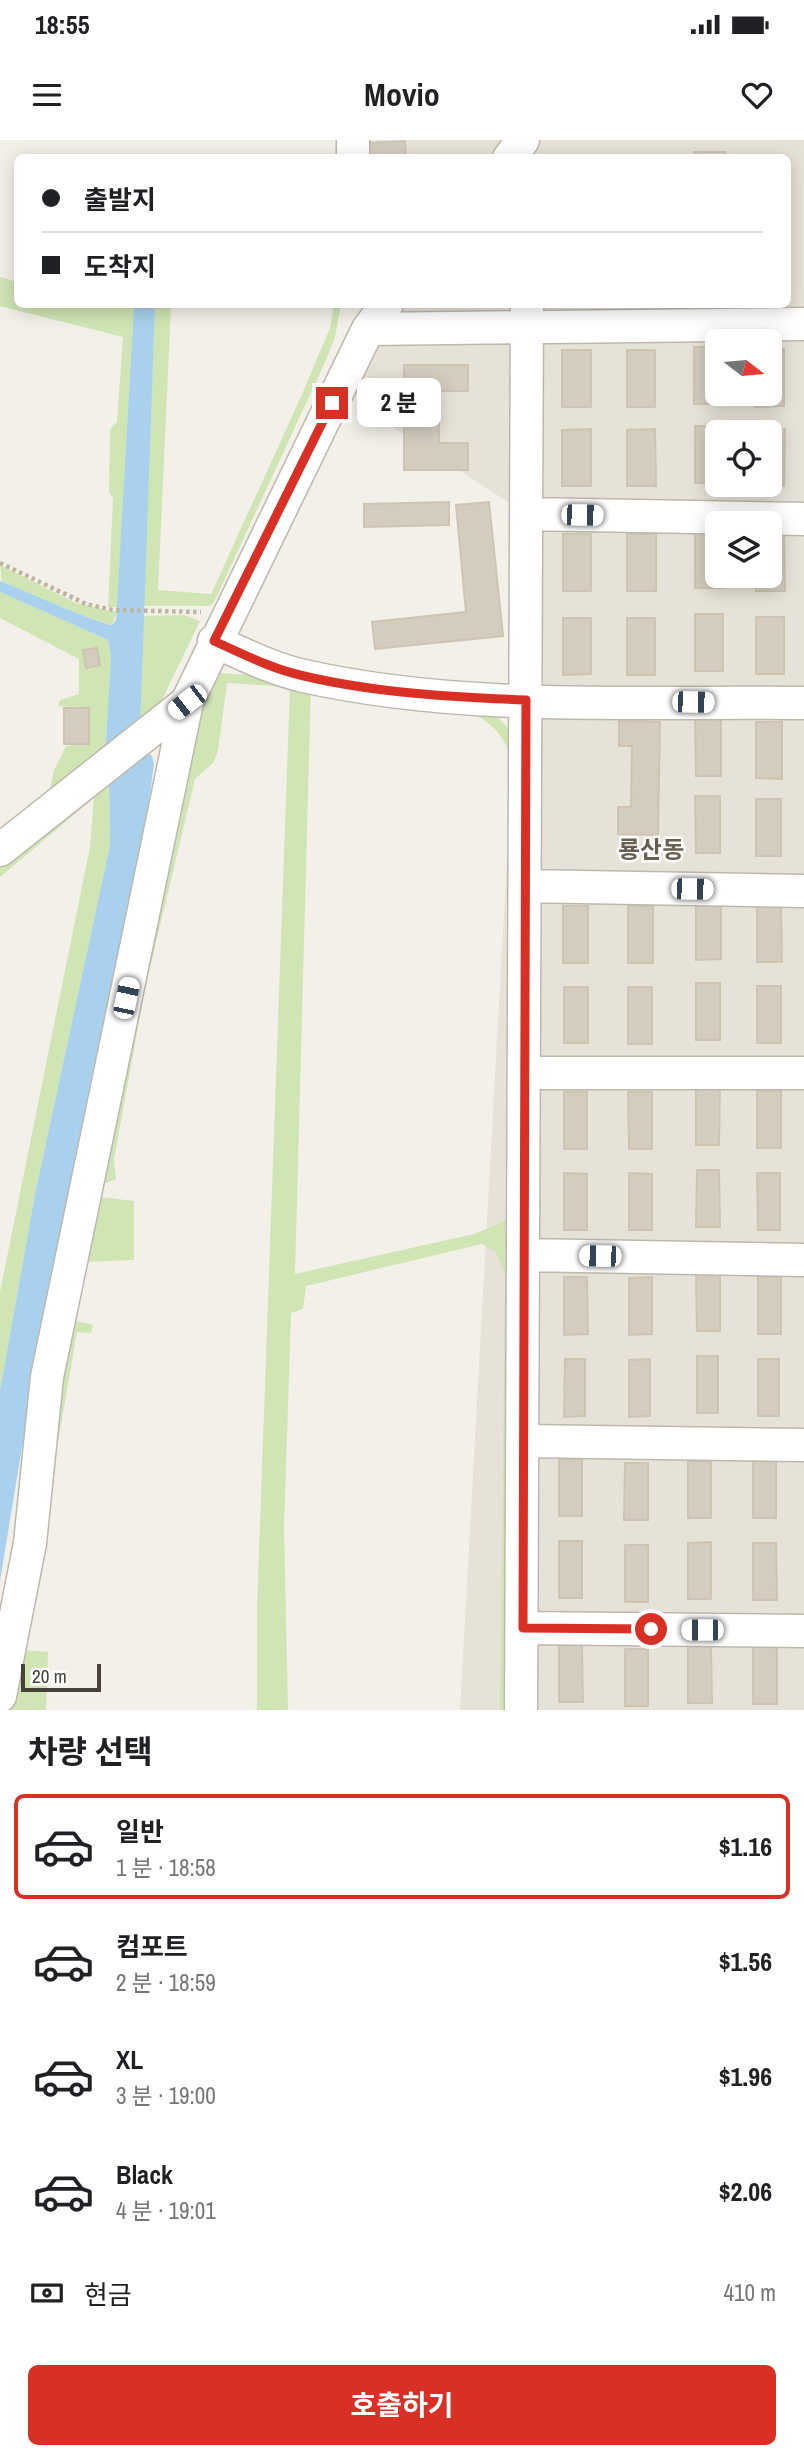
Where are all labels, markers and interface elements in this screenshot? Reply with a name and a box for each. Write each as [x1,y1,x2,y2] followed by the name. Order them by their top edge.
[35,7,90,42] text: 18:55
[364,73,440,116] text: Movio
[28,76,66,114] icon: menu
[738,76,776,114] icon: heart
[84,182,156,217] text: 출발지
[84,249,156,284] text: 도착지
[705,329,782,406] north arrow
[705,329,782,588] map controls
[356,378,440,428] callout: 2 분
[316,387,348,419] route end
[381,387,417,418] text: 2 분
[705,420,782,497] button: locate
[561,504,604,526] car
[705,511,782,588] button: layers
[164,681,211,723] car
[672,691,715,713] car
[618,833,684,865] district label: 룡산동
[671,878,714,900] car
[112,975,141,1021] car
[579,1245,622,1267] car
[635,1613,667,1645] route start
[682,1620,724,1641] car
[21,1661,102,1693] scale bar
[32,1663,67,1689] text: 20 m
[28,1730,153,1773] text: 차량 선택
[116,1814,164,1849] text: 일반
[32,1815,95,1878] icon: car
[719,1829,772,1864] text: $1.16
[116,1852,216,1883] text: 1 분 · 18:58
[116,1929,188,1964] text: 컴포트
[32,1930,95,1993] icon: car
[719,1944,772,1979] text: $1.56
[116,1967,216,1998] text: 2 분 · 18:59
[116,2042,143,2077] text: XL
[32,2045,95,2108] icon: car
[719,2059,772,2094] text: $1.96
[116,2080,216,2111] text: 3 분 · 19:00
[116,2157,173,2192] text: Black
[32,2160,95,2223] icon: car
[719,2174,772,2209] text: $2.06
[116,2195,216,2226] text: 4 분 · 19:01
[28,2274,66,2312] icon: cash
[84,2277,132,2312] text: 현금
[724,2277,776,2308] text: 410 m
[28,2365,776,2445] button: 호출하기

